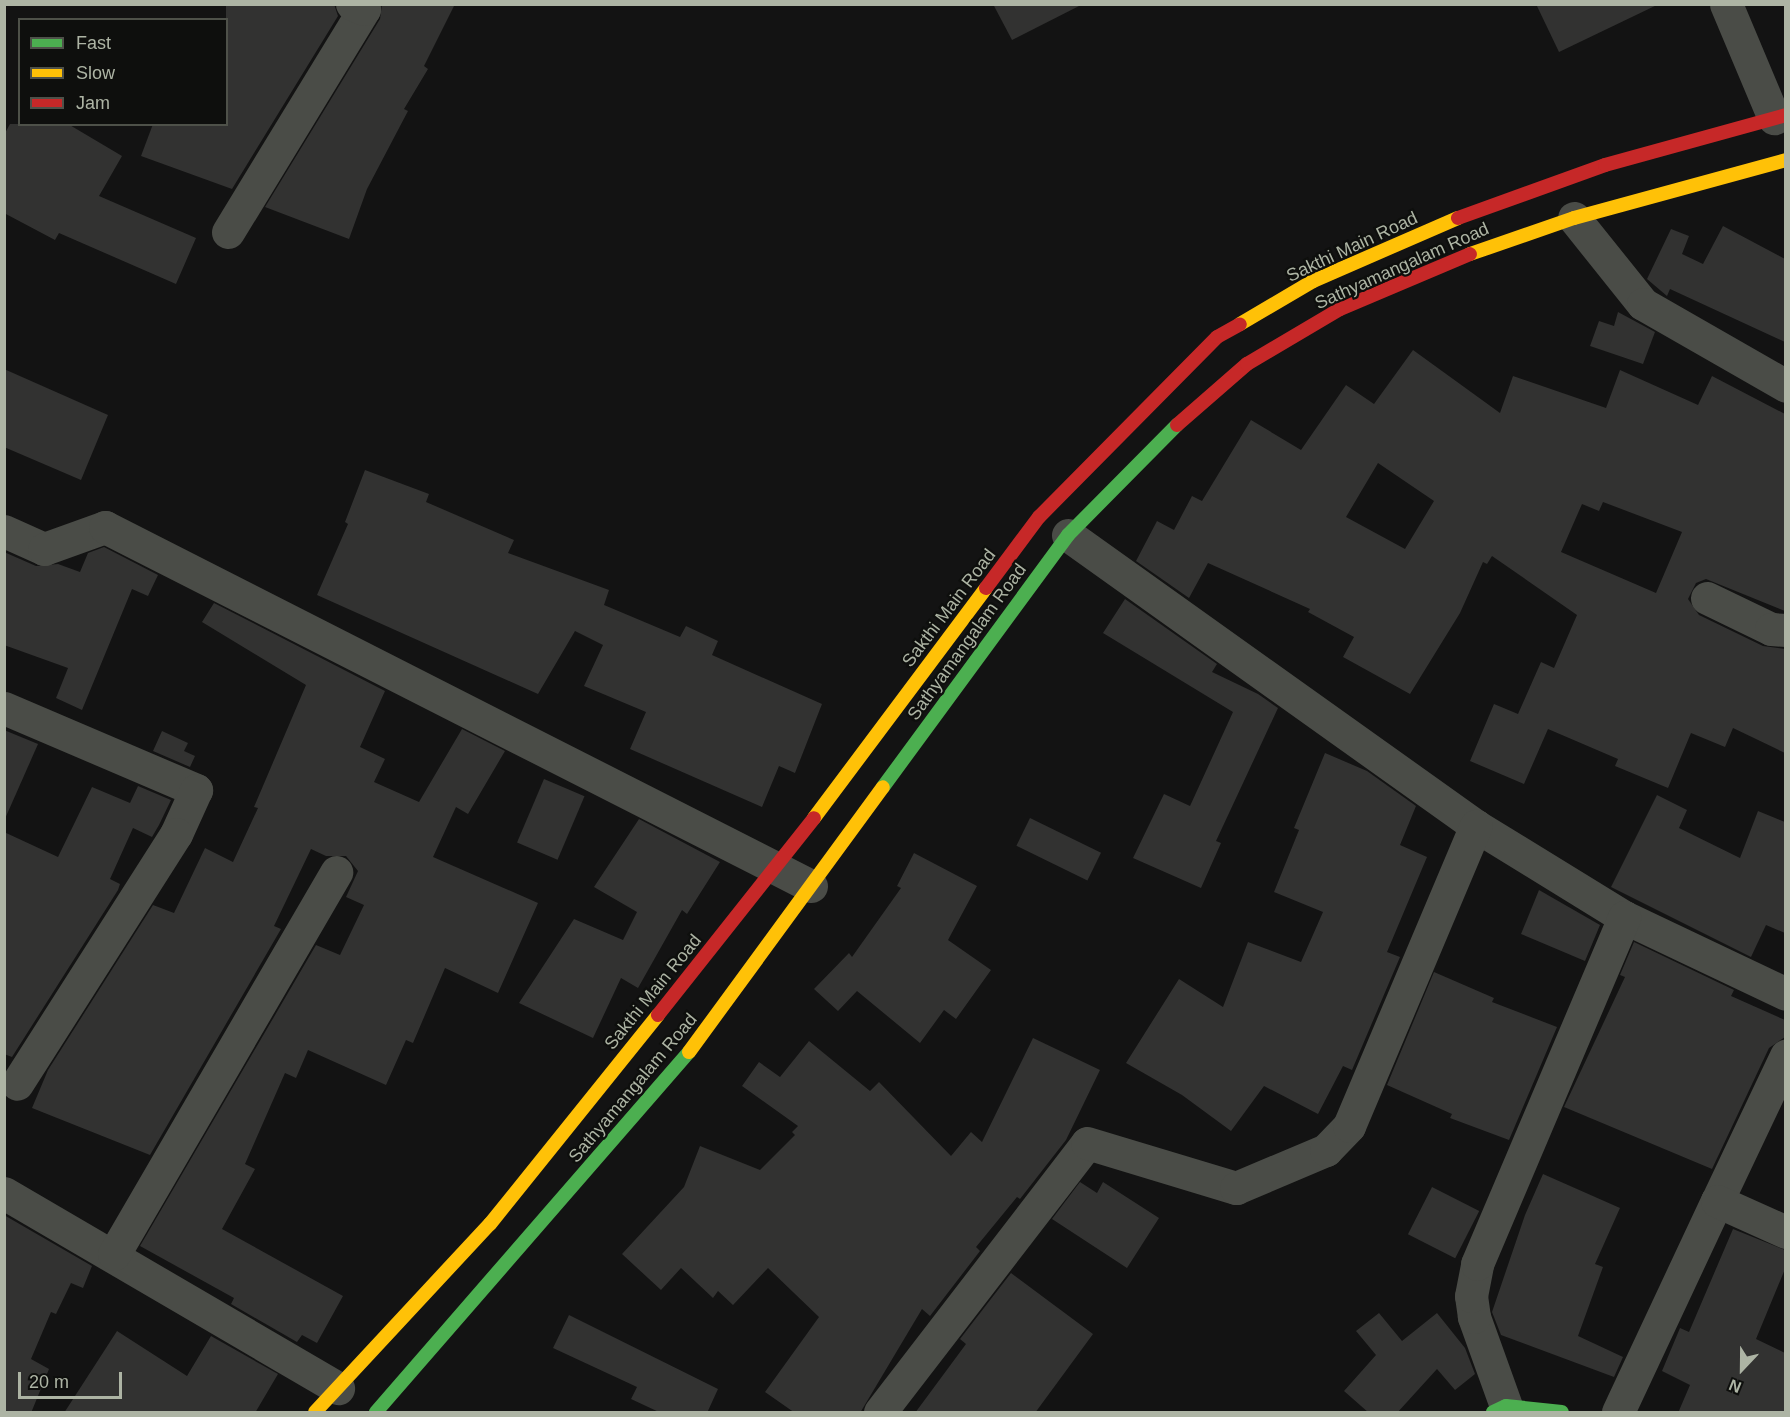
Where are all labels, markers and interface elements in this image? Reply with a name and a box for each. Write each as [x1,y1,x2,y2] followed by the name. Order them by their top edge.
[18,18,228,126] legend
[76,33,111,53] text: Fast
[76,63,115,83] text: Slow
[76,93,110,113] text: Jam
[1283,207,1421,287] street label: Sakthi Main Road
[1312,218,1492,314] street label: Sathyamangalam Road
[898,545,1000,671] street label: Sakthi Main Road
[903,560,1031,724] street label: Sathyamangalam Road
[600,930,706,1054] street label: Sakthi Main Road
[564,1009,702,1167] street label: Sathyamangalam Road
[1712,1339,1772,1399] north arrow
[21,1360,124,1398] scale bar
[29,1372,69,1392] text: 20 m
[1727,1376,1744,1396] text: N

